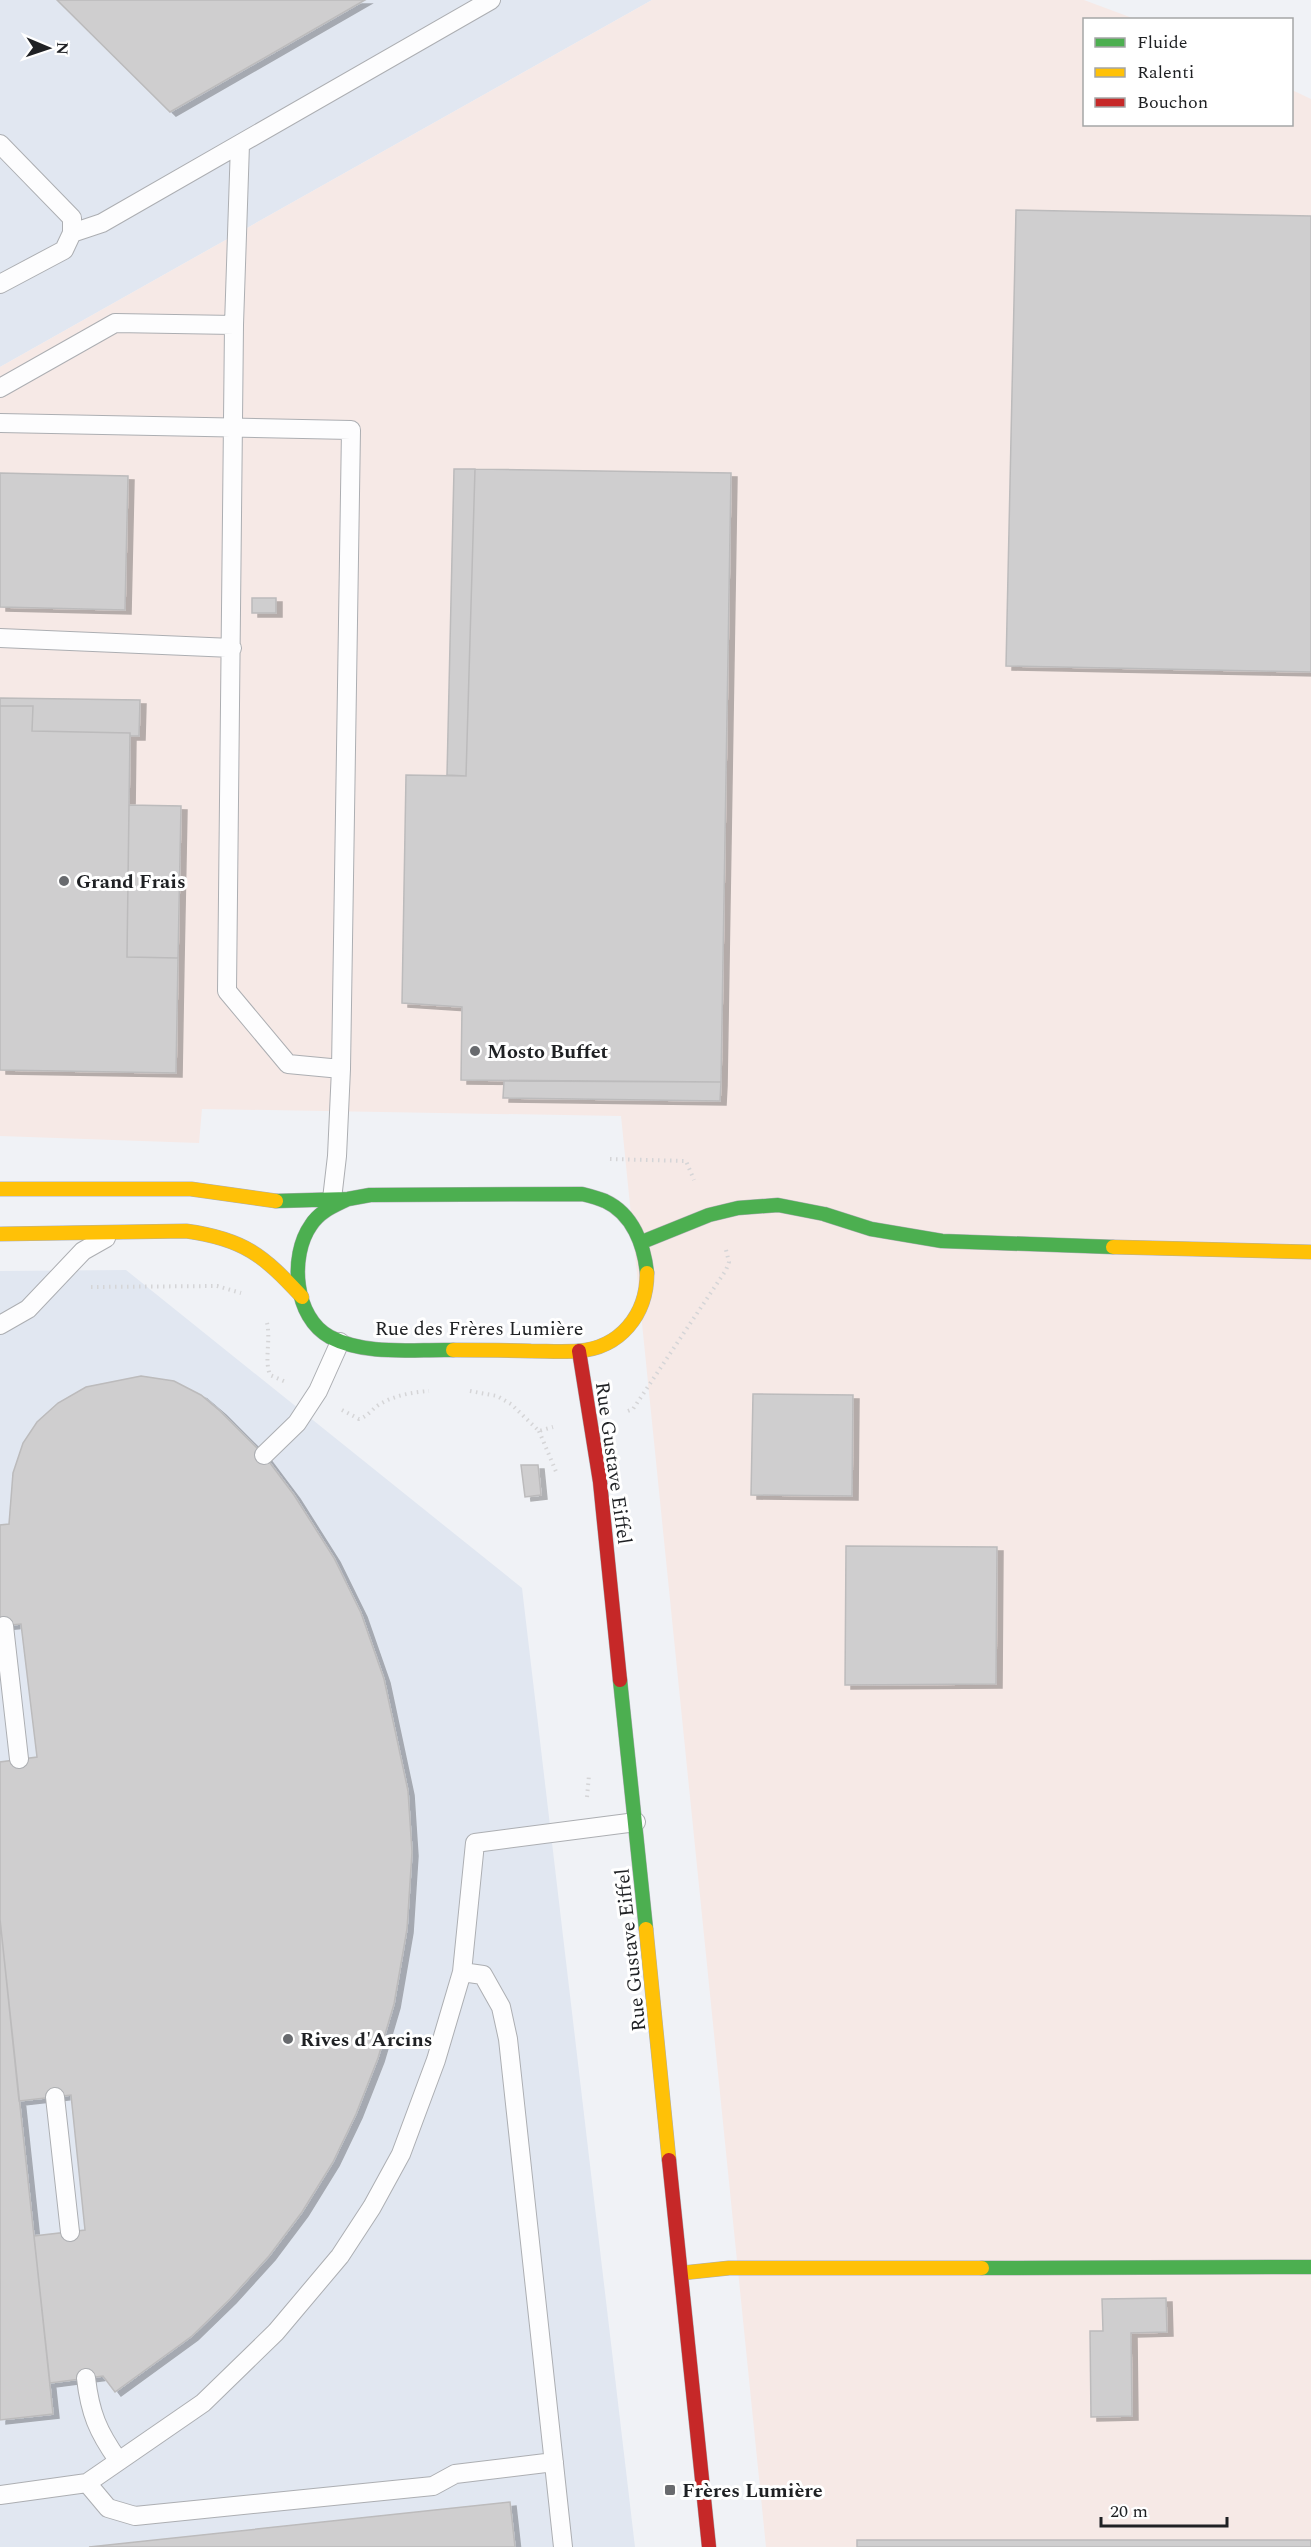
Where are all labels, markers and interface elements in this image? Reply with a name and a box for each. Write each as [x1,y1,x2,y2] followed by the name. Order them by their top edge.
[18,18,78,78] north arrow
[1083,18,1293,126] legend
[1137,29,1188,56] text: Fluide
[50,42,74,55] text: N
[1137,59,1194,86] text: Ralenti
[1137,89,1208,116] text: Bouchon
[76,867,186,897] place label: Grand Frais
[57,874,71,888] marker: Grand Frais
[487,1037,609,1067] place label: Mosto Buffet
[468,1044,482,1058] marker: Mosto Buffet
[375,1314,583,1344] street label: Rue des Frères Lumière
[587,1380,639,1546] street label: Rue Gustave Eiffel
[608,1867,654,2033] street label: Rue Gustave Eiffel
[300,2025,433,2055] place label: Rives d'Arcins
[281,2032,295,2046] marker: Rives d'Arcins
[682,2476,823,2506] place label: Frères Lumière
[663,2483,677,2497] marker: Frères Lumière
[1101,2490,1227,2528] scale bar
[1110,2498,1148,2525] text: 20 m

